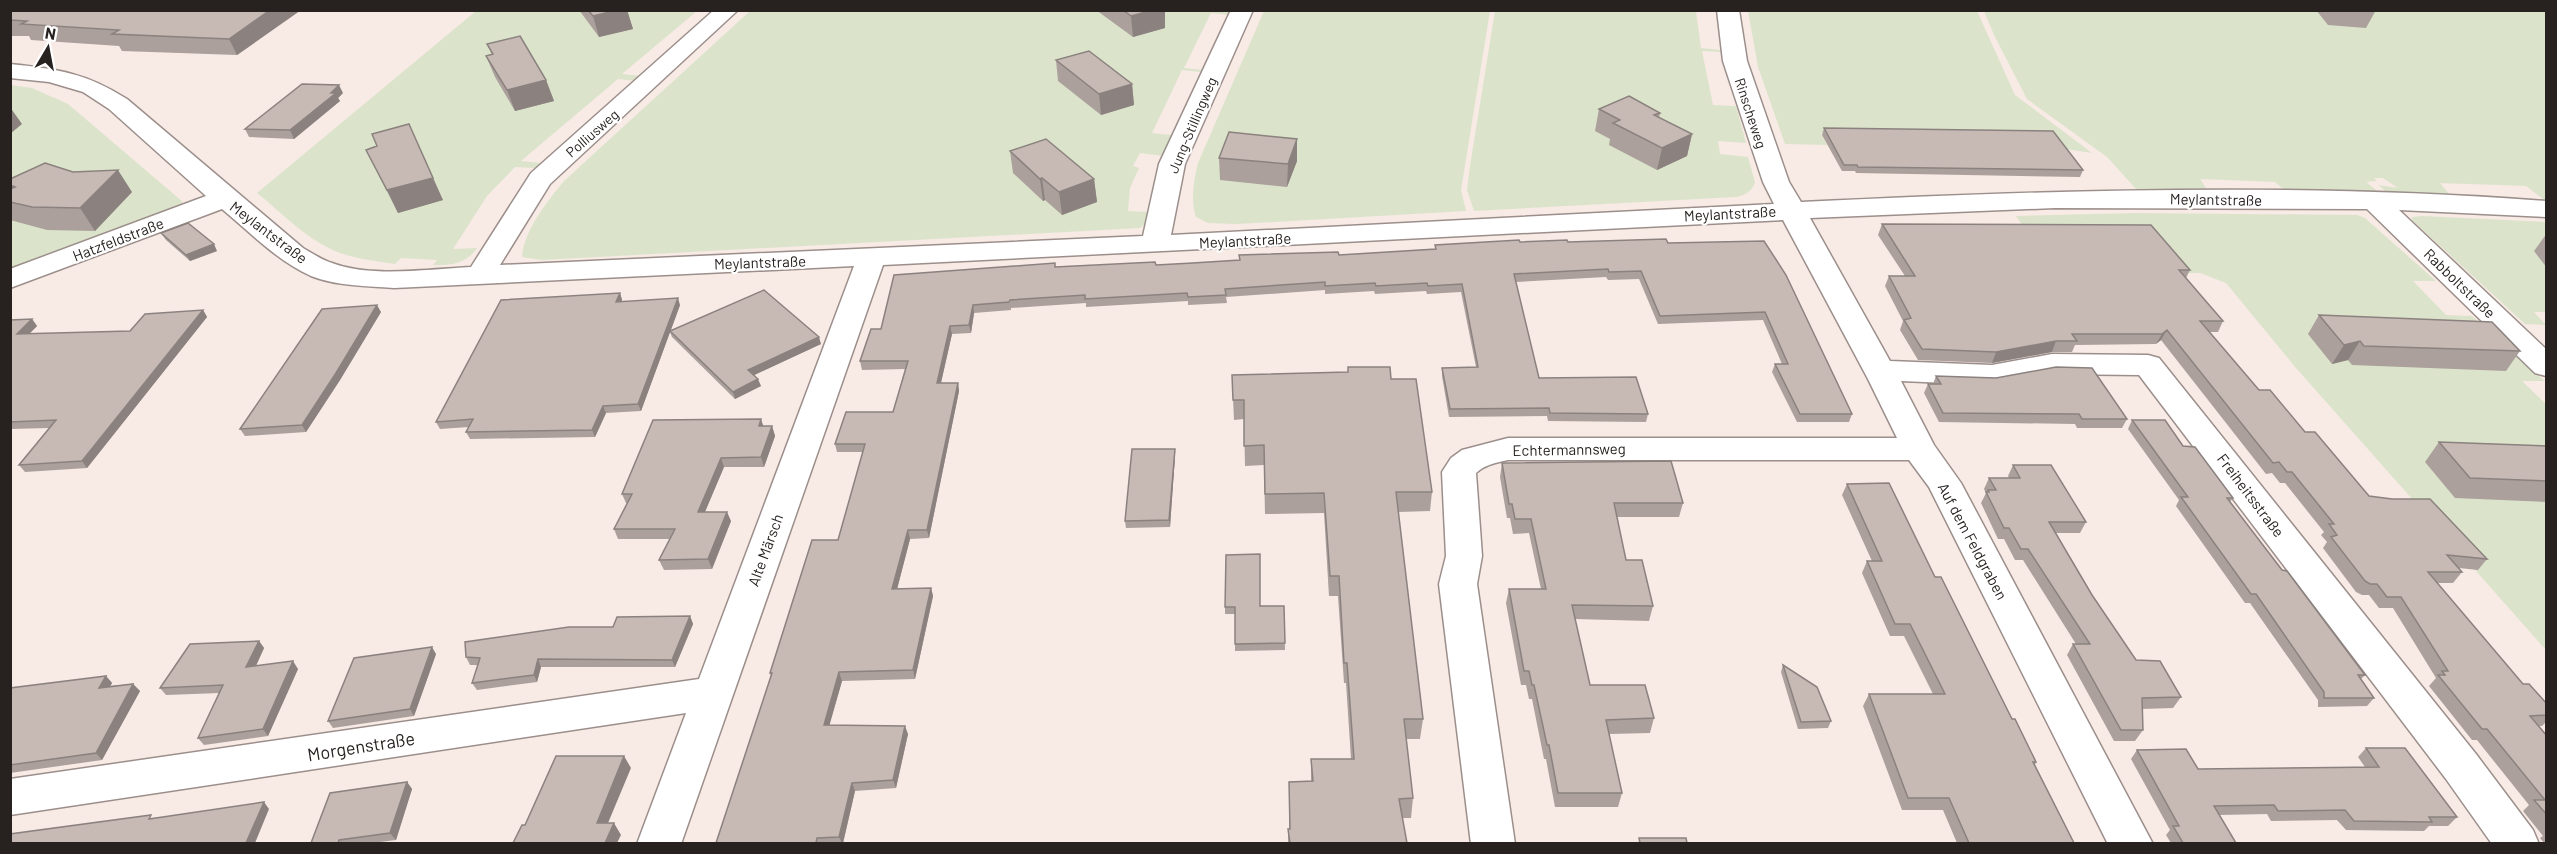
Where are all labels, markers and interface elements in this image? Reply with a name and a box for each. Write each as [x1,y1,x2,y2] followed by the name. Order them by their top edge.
[18,18,78,78] north arrow
[44,22,58,43] text: N
[1164,74,1220,176] street label: Jung-Stillingweg
[1732,76,1770,150] street label: Rinscheweg
[562,105,622,161] street label: Polliusweg
[2170,189,2262,209] street label: Meylantstraße
[227,197,311,267] street label: Meylantstraße
[1683,202,1777,224] street label: Meylantstraße
[70,213,166,265] street label: Hatzfeldstraße
[1198,229,1292,251] street label: Meylantstraße
[2421,244,2499,322] street label: Rabboltstraße
[714,251,806,273] street label: Meylantstraße
[1512,439,1626,459] street label: Echtermannsweg
[2214,450,2288,540] street label: Freiheitsstraße
[1935,479,2011,603] street label: Auf dem Feldgraben
[744,511,786,589] street label: Alte Märsch
[306,727,416,765] street label: Morgenstraße

